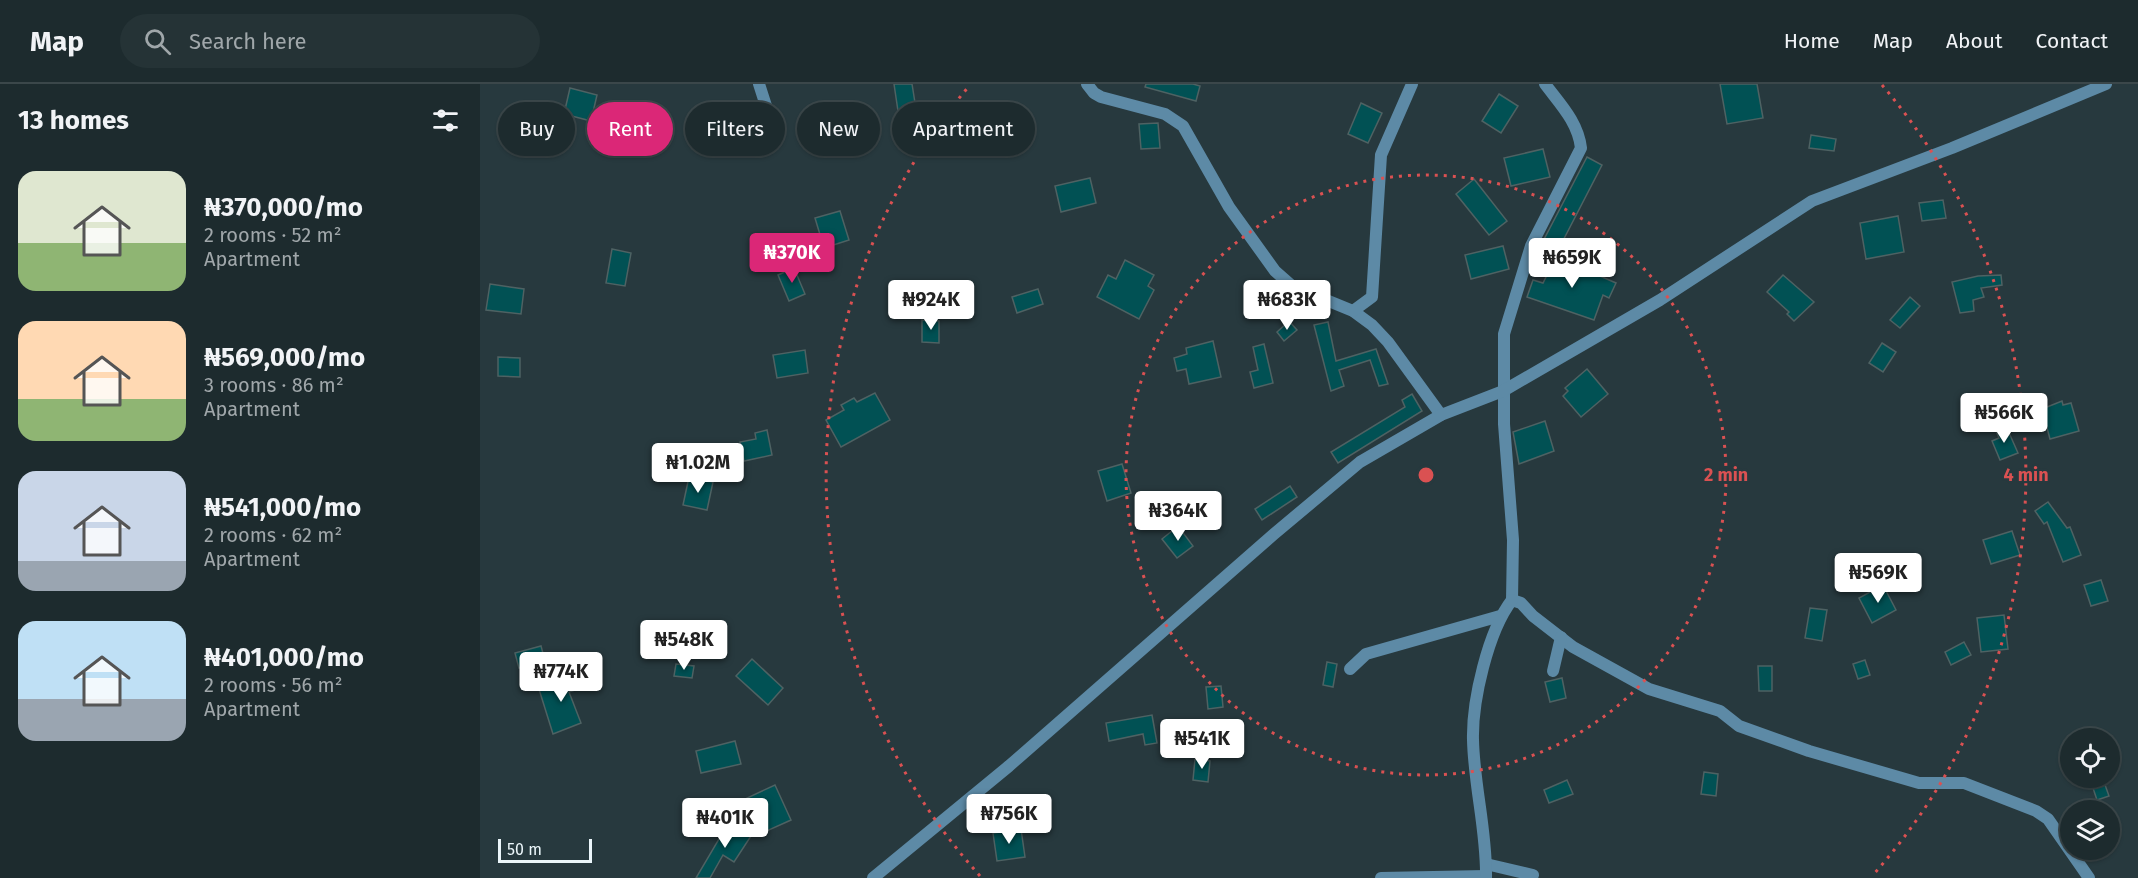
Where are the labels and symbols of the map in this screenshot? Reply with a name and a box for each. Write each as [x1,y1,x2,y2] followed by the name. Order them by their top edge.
[750,233,834,284] pin: ₦370K
[1530,238,1614,289] pin: ₦659K
[889,280,973,331] pin: ₦924K
[1245,280,1329,331] pin: ₦683K
[1962,393,2046,444] pin: ₦566K
[649,443,747,494] pin: ₦1.02M
[1704,464,1748,486] text: 2 min
[2003,464,2049,486] text: 4 min
[1416,465,1436,485] centre of rings
[1136,491,1220,542] pin: ₦364K
[1836,553,1920,604] pin: ₦569K
[642,620,726,671] pin: ₦548K
[519,652,603,703] pin: ₦774K
[1160,719,1244,770] pin: ₦541K
[967,794,1051,845] pin: ₦756K
[683,798,767,849] pin: ₦401K
[498,836,592,864] scale bar

